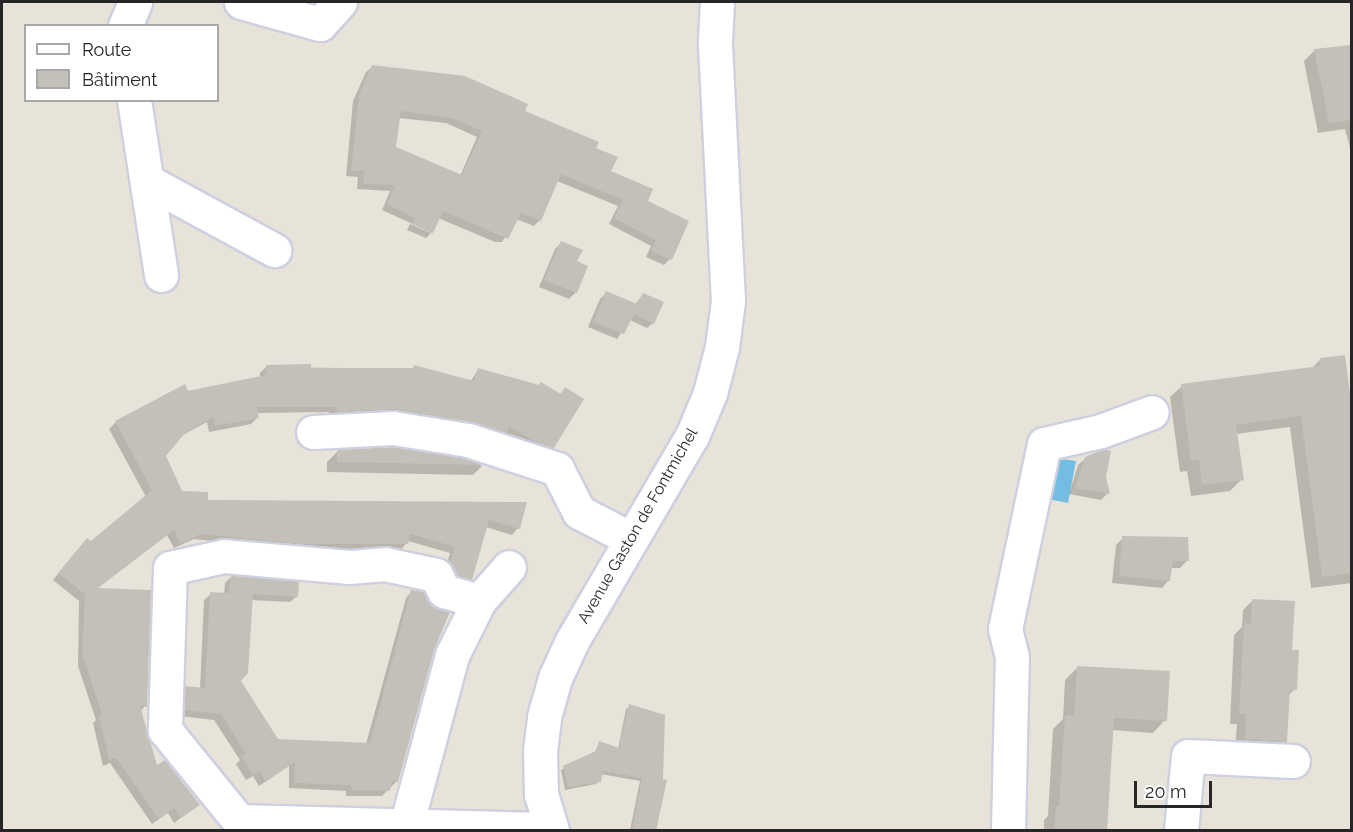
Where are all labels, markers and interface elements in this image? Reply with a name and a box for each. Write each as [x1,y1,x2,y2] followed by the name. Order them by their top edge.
[24,24,219,102] legend
[82,39,131,60] text: Route
[82,69,157,90] text: Bâtiment
[574,425,702,627] street label: Avenue Gaston de Fontmichel
[1137,769,1215,807] scale bar
[1145,781,1187,802] text: 20 m

